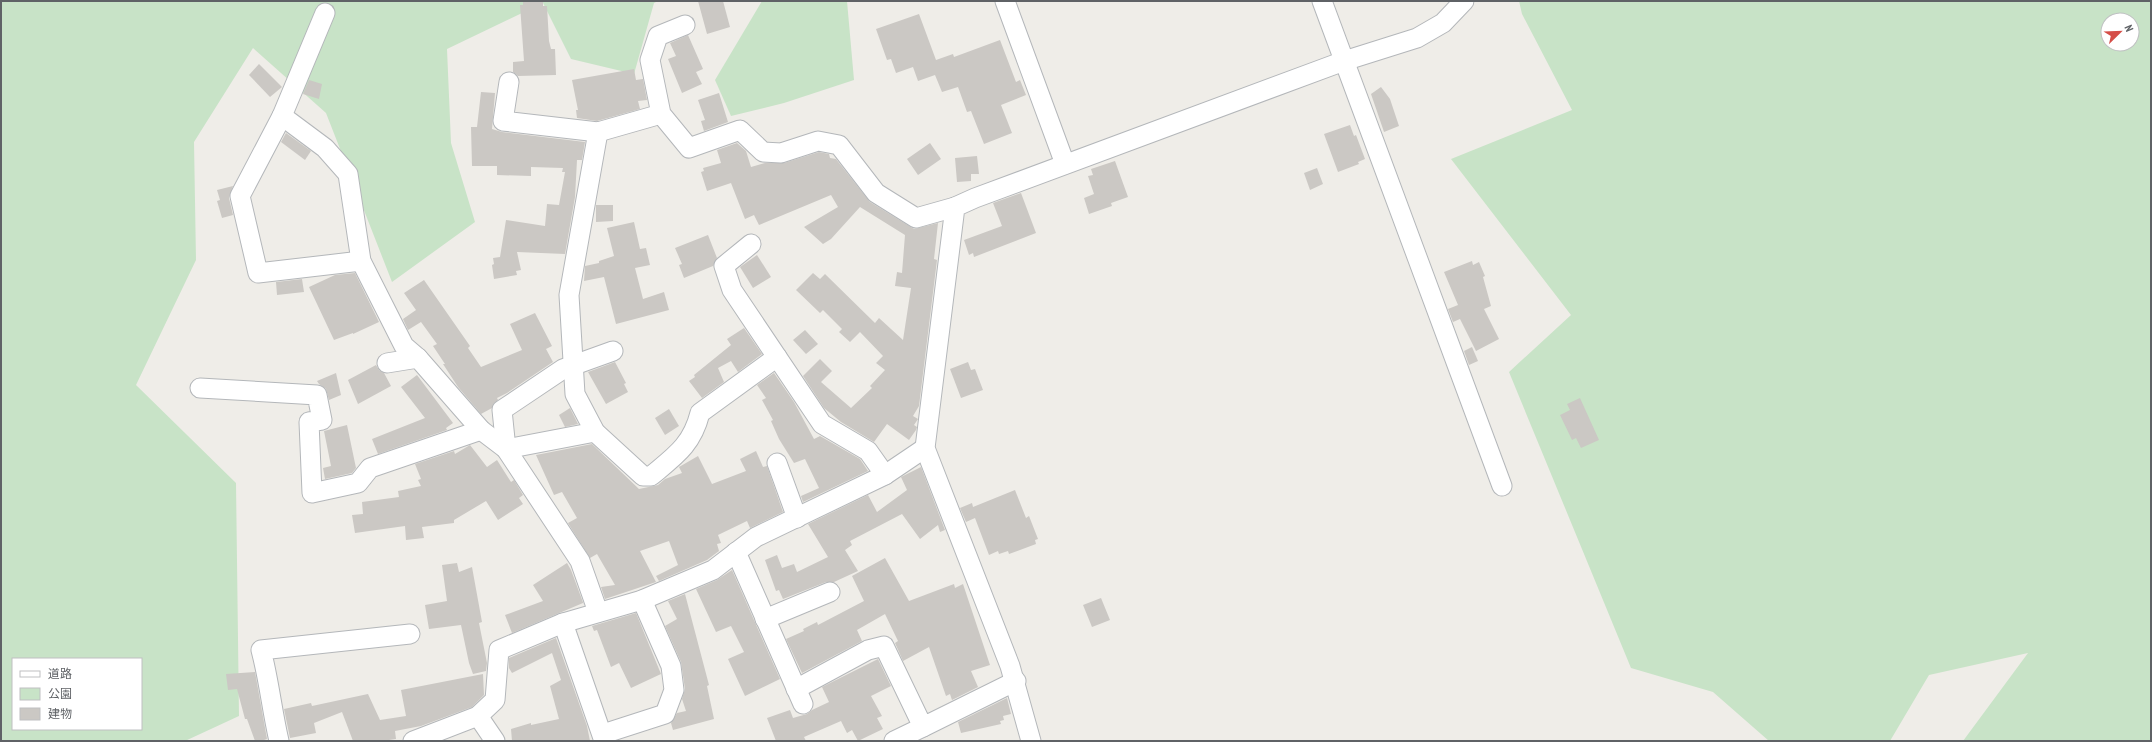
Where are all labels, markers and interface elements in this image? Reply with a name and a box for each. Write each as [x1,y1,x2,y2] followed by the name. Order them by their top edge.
[2100,12,2140,52] north arrow
[2122,23,2137,34] text: N
[12,658,142,730] legend
[48,666,72,681] text: 道路
[48,686,72,701] text: 公園
[48,706,72,721] text: 建物

